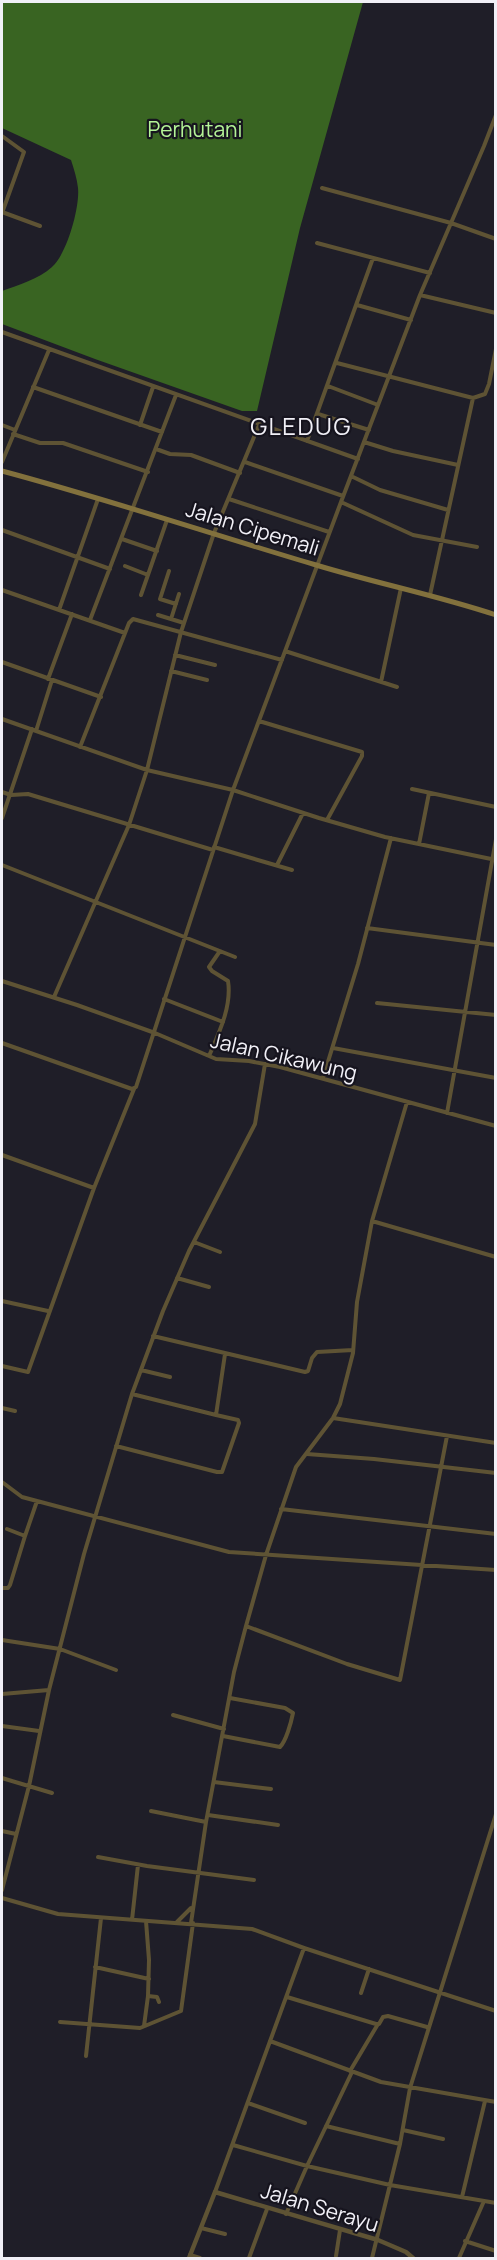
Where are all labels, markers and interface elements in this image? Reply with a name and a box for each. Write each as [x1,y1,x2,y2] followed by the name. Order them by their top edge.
[148,115,242,143] park label: Perhutani
[250,409,352,442] district label: GLEDUG
[183,494,323,562] street label: Jalan Cipemali
[208,1026,360,1086] street label: Jalan Cikawung
[258,2176,382,2238] street label: Jalan Serayu

